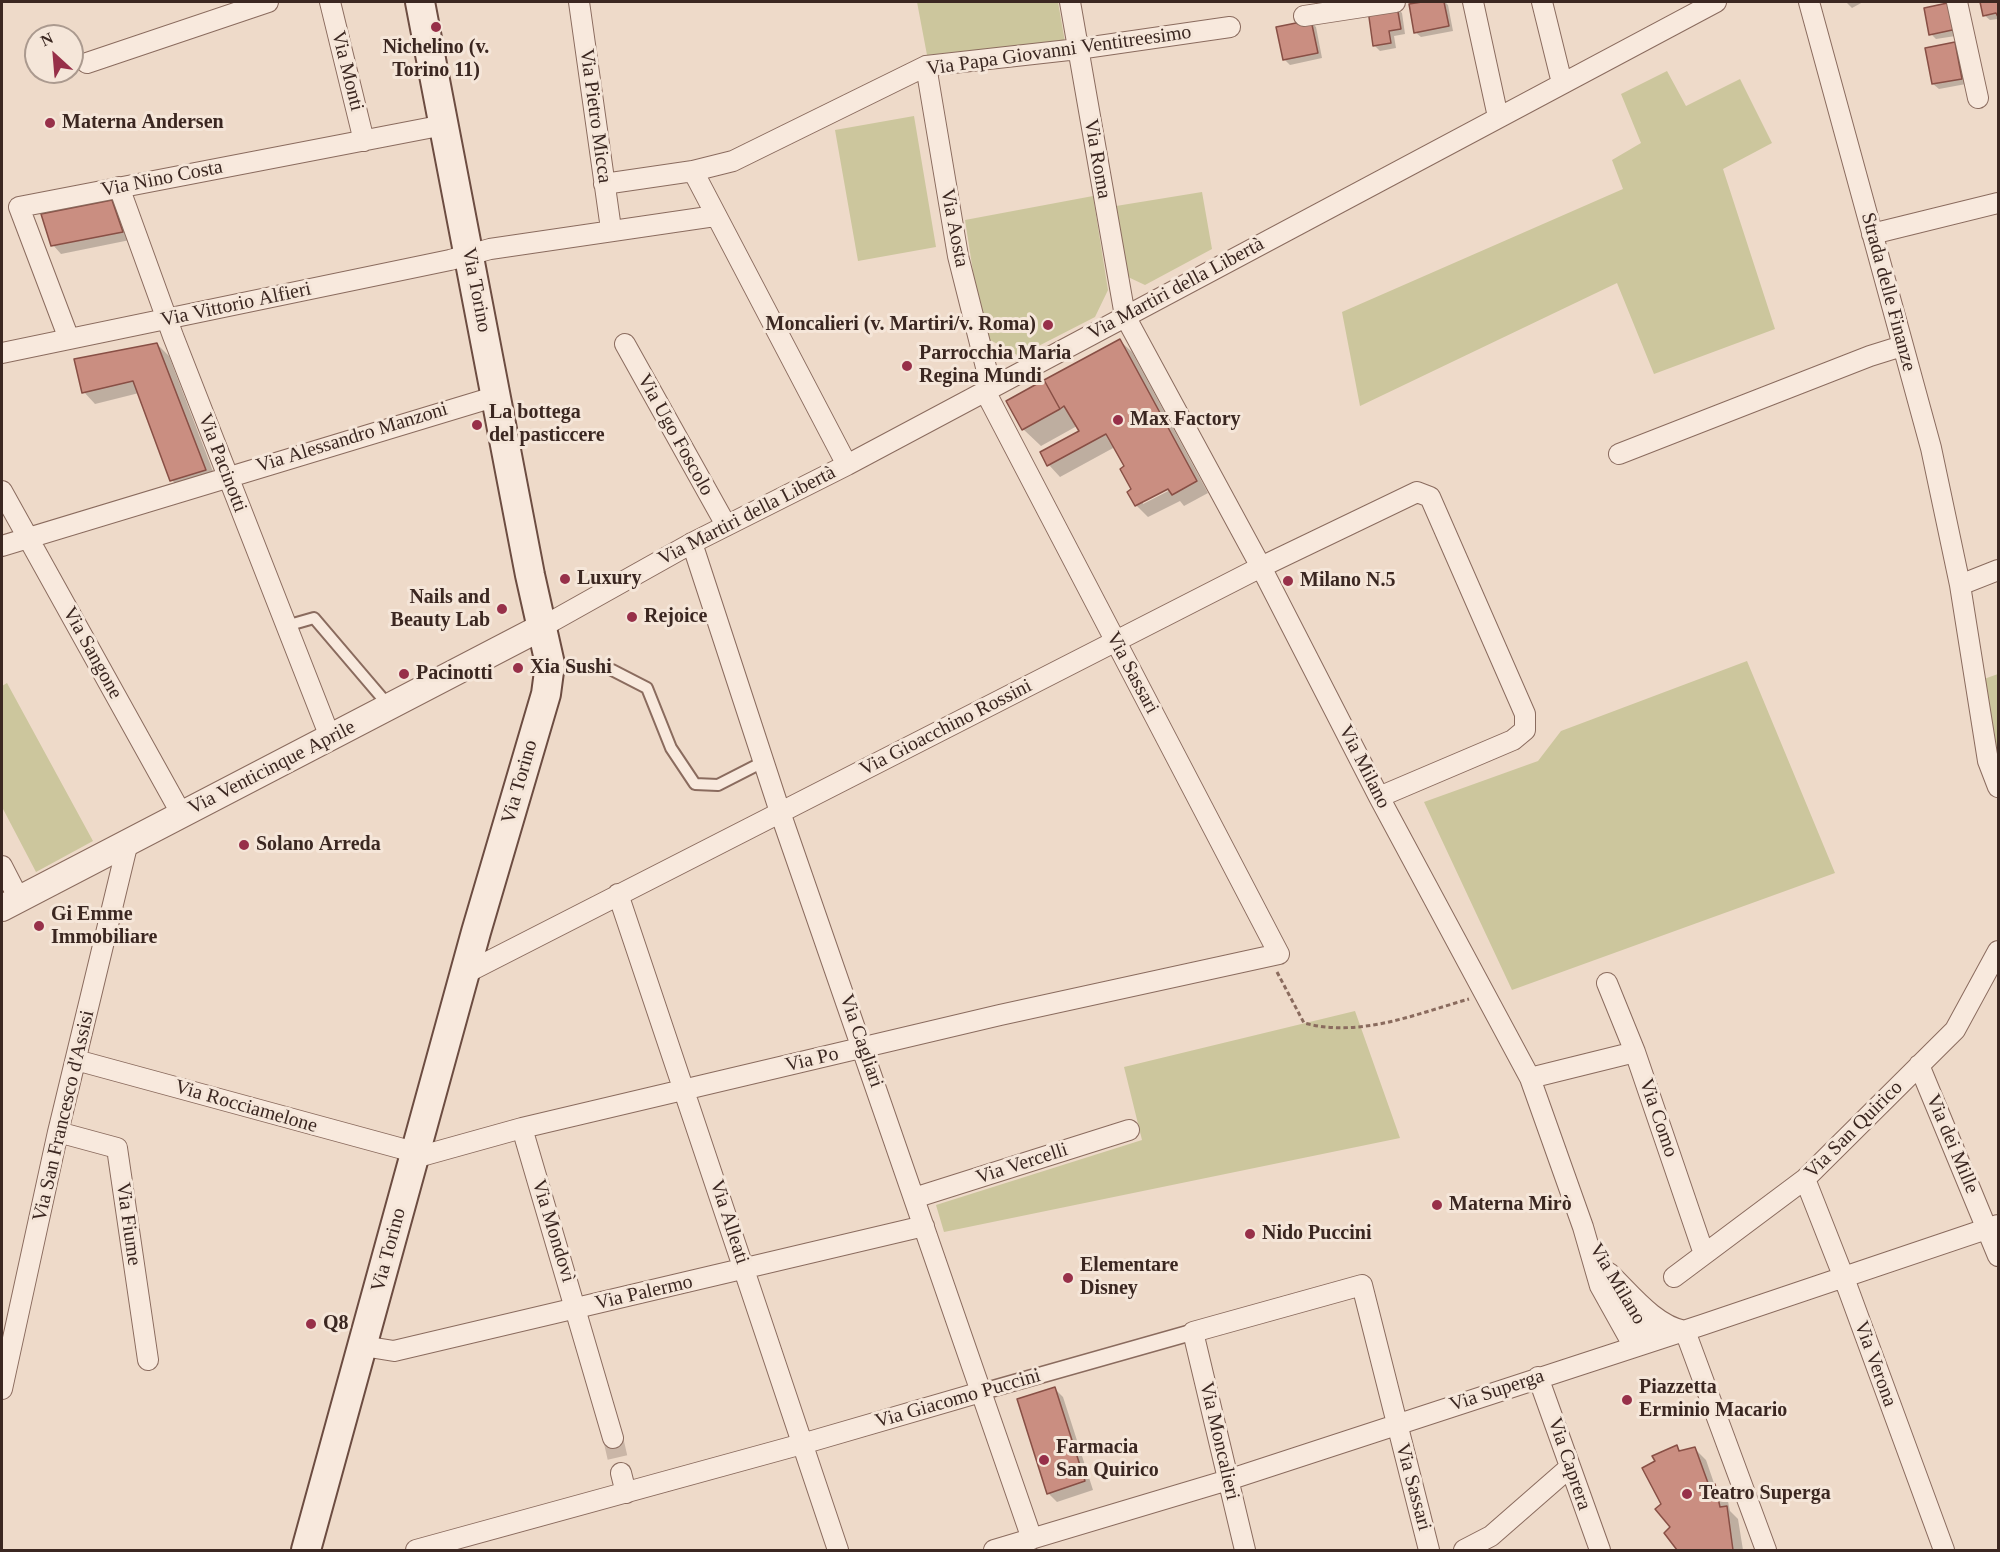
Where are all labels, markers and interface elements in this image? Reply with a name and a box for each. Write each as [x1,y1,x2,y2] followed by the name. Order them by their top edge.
[429,20,443,34] marker: Nichelino (v. Torino 11)
[925,21,1193,81] street label: Via Papa Giovanni Ventitreesimo
[24,24,84,84] north arrow
[38,29,56,49] text: N
[325,29,369,113] street label: Via Monti
[383,36,489,83] place label: Nichelino (v. Torino 11)
[574,47,616,185] street label: Via Pietro Micca
[62,111,224,135] place label: Materna Andersen
[43,116,57,130] marker: Materna Andersen
[1078,117,1116,201] street label: Via Roma
[99,155,225,203] street label: Via Nino Costa
[935,187,973,269] street label: Via Aosta
[1855,210,1921,374] street label: Strada delle Finanze
[1084,232,1268,346] street label: Via Martiri della Libertà
[456,246,496,334] street label: Via Torino
[159,277,313,333] street label: Via Vittorio Alfieri
[766,313,1036,337] place label: Moncalieri (v. Martiri/v. Roma)
[1041,318,1055,332] marker: Moncalieri (v. Martiri/v. Roma)
[919,342,1071,389] place label: Parrocchia Maria Regina Mundi
[900,359,914,373] marker: Parrocchia Maria Regina Mundi
[632,370,718,500] street label: Via Ugo Foscolo
[253,397,451,479] street label: Via Alessandro Manzoni
[489,401,605,448] place label: La bottega del pasticcere
[1130,408,1241,432] place label: Max Factory
[192,410,252,516] street label: Via Pacinotti
[1111,413,1125,427] marker: Max Factory
[470,418,484,432] marker: La bottega del pasticcere
[654,461,840,571] street label: Via Martiri della Libertà
[577,567,641,591] place label: Luxury
[1300,569,1396,593] place label: Milano N.5
[558,572,572,586] marker: Luxury
[1281,574,1295,588] marker: Milano N.5
[391,586,490,633] place label: Nails and Beauty Lab
[495,602,509,616] marker: Nails and Beauty Lab
[57,603,127,703] street label: Via Sangone
[644,605,707,629] place label: Rejoice
[625,610,639,624] marker: Rejoice
[1100,628,1164,718] street label: Via Sassari
[530,656,612,680] place label: Xia Sushi
[511,661,525,675] marker: Xia Sushi
[416,662,493,686] place label: Pacinotti
[397,667,411,681] marker: Pacinotti
[856,674,1036,782] street label: Via Gioacchino Rossini
[184,715,360,821] street label: Via Venticinque Aprile
[1333,721,1395,813] street label: Via Milano
[497,737,543,827] street label: Via Torino
[256,833,381,857] place label: Solano Arreda
[237,838,251,852] marker: Solano Arreda
[51,903,157,950] place label: Gi Emme Immobiliare
[32,919,46,933] marker: Gi Emme Immobiliare
[834,991,888,1091] street label: Via Cagliari
[28,1008,100,1224] street label: Via San Francesco d'Assisi
[783,1042,841,1078] street label: Via Po
[172,1075,320,1139] street label: Via Rocciamelone
[1633,1076,1683,1160] street label: Via Como
[1800,1076,1908,1184] street label: Via San Quirico
[1920,1091,1984,1197] street label: Via dei Mille
[973,1138,1071,1190] street label: Via Vercelli
[526,1177,580,1285] street label: Via Mondovì
[704,1177,754,1267] street label: Via Alleati
[110,1181,146,1267] street label: Via Fiume
[1449,1193,1572,1217] place label: Materna Mirò
[1430,1198,1444,1212] marker: Materna Mirò
[366,1205,412,1295] street label: Via Torino
[1262,1222,1371,1246] place label: Nido Puccini
[1243,1227,1257,1241] marker: Nido Puccini
[1583,1239,1651,1329] street label: Via Milano
[1080,1254,1178,1301] place label: Elementare Disney
[593,1270,695,1316] street label: Via Palermo
[1061,1271,1075,1285] marker: Elementare Disney
[323,1312,349,1336] place label: Q8
[304,1317,318,1331] marker: Q8
[1848,1318,1902,1410] street label: Via Verona
[873,1364,1043,1434] street label: Via Giacomo Puccini
[1447,1364,1547,1418] street label: Via Superga
[1639,1376,1787,1423] place label: Piazzetta Erminio Macario
[1194,1380,1244,1502] street label: Via Moncalieri
[1620,1393,1634,1407] marker: Piazzetta Erminio Macario
[1542,1415,1596,1513] street label: Via Caprera
[1056,1436,1159,1483] place label: Farmacia San Quirico
[1390,1441,1436,1533] street label: Via Sassari
[1037,1453,1051,1467] marker: Farmacia San Quirico
[1699,1482,1831,1506] place label: Teatro Superga
[1680,1487,1694,1501] marker: Teatro Superga

